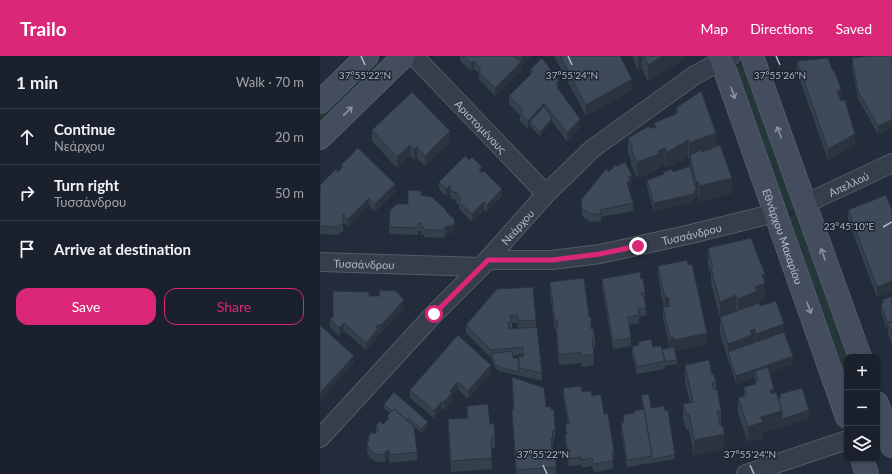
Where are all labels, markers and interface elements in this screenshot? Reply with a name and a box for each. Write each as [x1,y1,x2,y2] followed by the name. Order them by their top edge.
[20,17,67,40] text: Trailo
[701,20,728,37] text: Map
[750,20,813,37] text: Directions
[835,20,872,37] text: Saved
[339,69,391,81] text: 37°55'22"N
[546,69,598,81] text: 37°55'24"N
[754,69,806,81] text: 37°55'26"N
[16,72,58,93] text: 1 min
[236,74,304,90] text: Walk · 70 m
[730,86,737,99] one-way arrow
[453,97,510,155] street label: Αριστομένους
[343,106,353,116] one-way arrow
[54,120,115,138] text: Continue
[16,126,38,148] icon: ahead
[775,127,783,139] one-way arrow
[275,129,304,145] text: 20 m
[54,138,105,154] text: Νεάρχου
[826,168,871,199] street label: Απελλού
[54,176,119,194] text: Turn right
[16,182,38,204] icon: right
[275,185,304,201] text: 50 m
[761,187,806,286] street label: Εθνάρχου Μακαρίου
[54,194,126,210] text: Τυσσάνδρου
[498,206,536,247] street label: Νεάρχου
[660,220,723,247] street label: Τυσσάνδρου
[824,220,874,232] text: 23°45'10"E
[629,237,647,255] route end
[16,238,38,260] icon: arrive
[54,240,191,258] text: Arrive at destination
[819,249,827,261] one-way arrow
[333,256,395,271] street label: Τυσσάνδρου
[16,288,156,325] button: Save
[164,288,304,325] button: Share
[805,301,813,313] one-way arrow
[425,305,443,323] route start
[844,354,880,462] map controls
[844,354,880,390] button: +
[844,390,880,426] button: −
[844,426,880,462] button: layers
[517,448,569,460] text: 37°55'22"N
[724,448,776,460] text: 37°55'24"N

